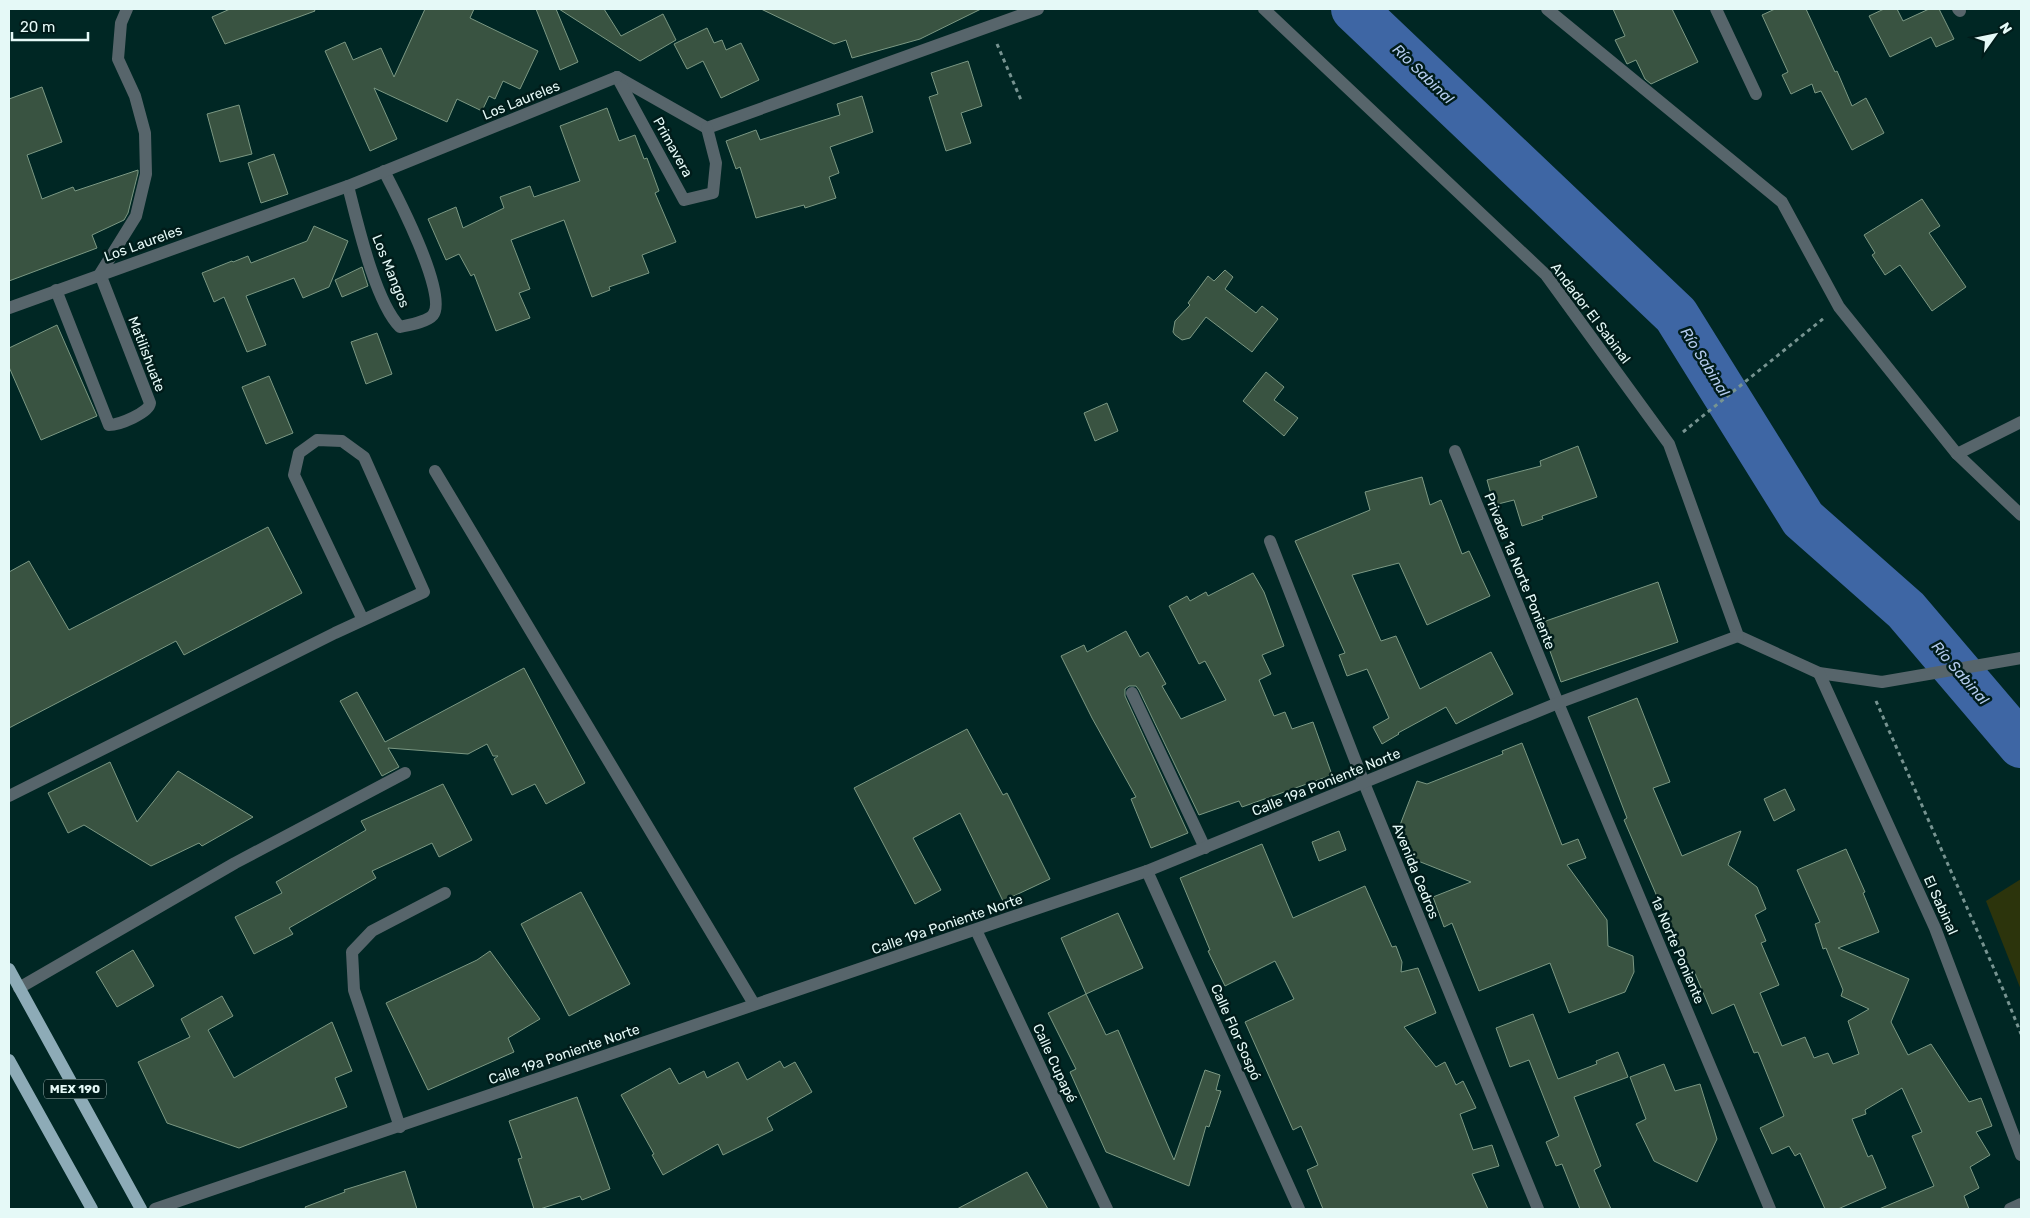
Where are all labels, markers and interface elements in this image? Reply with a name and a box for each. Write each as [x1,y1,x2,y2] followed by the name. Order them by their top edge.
[12,10,89,42] scale bar
[1970,10,2020,60] north arrow
[20,18,55,36] text: 20 m
[1996,19,2015,37] text: N
[1389,40,1458,108] water label: Río Sabinal
[480,77,562,124] street label: Los Laureles
[649,114,696,180] street label: Primavera
[102,221,185,265] street label: Los Laureles
[368,232,413,310] street label: Los Mangos
[1547,260,1634,367] street label: Andador El Sabinal
[124,314,169,394] street label: Matilishuate
[1677,324,1733,400] water label: Río Sabinal
[1480,490,1559,652] street label: Privada 1a Norte Poniente
[1928,638,1993,709] water label: Río Sabinal
[1249,745,1403,820] street label: Calle 19a Poniente Norte
[1389,821,1442,921] street label: Avenida Cedros
[1920,873,1961,937] street label: El Sabinal
[869,891,1025,958] street label: Calle 19a Poniente Norte
[1647,894,1708,1007] street label: 1a Norte Poniente
[1207,981,1264,1083] street label: Calle Flor Sospó
[486,1021,642,1088] street label: Calle 19a Poniente Norte
[1029,1021,1080,1106] street label: Calle Cupapé
[44,1080,106,1098] road number: MEX 190

